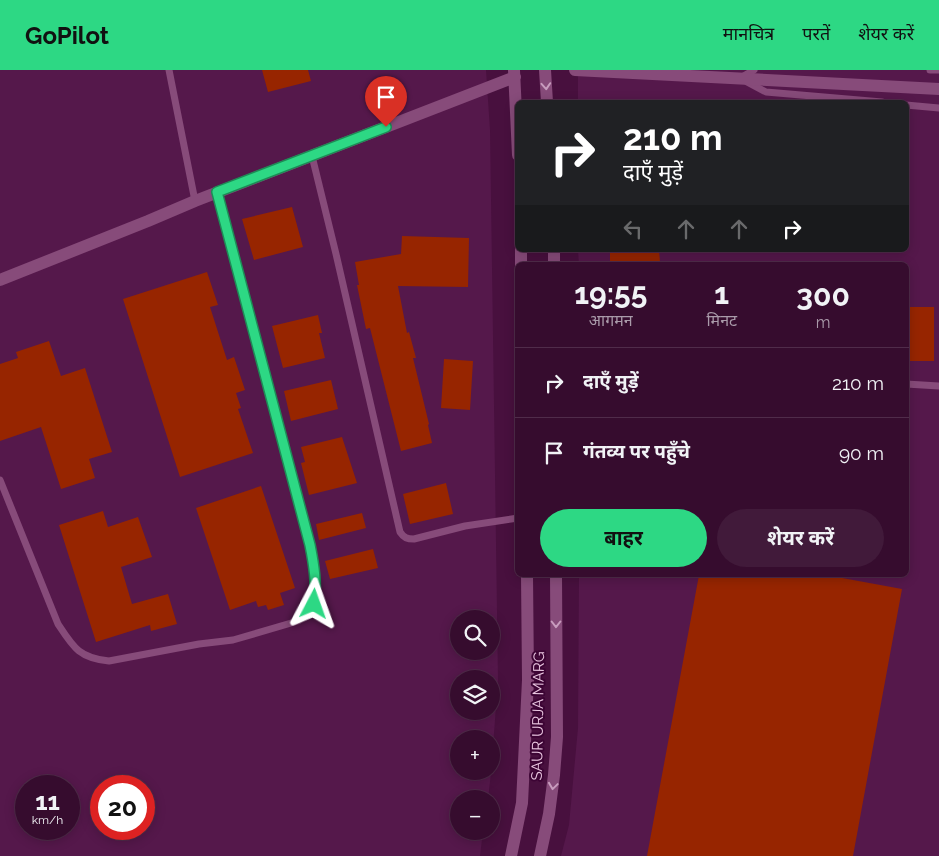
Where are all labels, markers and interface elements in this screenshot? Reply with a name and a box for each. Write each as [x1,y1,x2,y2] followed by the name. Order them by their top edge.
[25,21,109,50] text: GoPilot
[723,23,774,44] text: मानचित्र
[802,23,830,44] text: परतें
[858,23,914,44] text: शेयर करें
[365,76,407,127] pin
[372,83,400,111] icon: arrive
[541,83,552,91] one-way arrow
[623,117,723,158] text: 210 m
[540,120,605,185] icon: right
[623,159,683,185] text: दाएँ मुड़ें
[619,215,647,243] icon: left
[672,215,700,243] icon: ahead
[725,215,753,243] icon: ahead
[778,215,806,243] icon: right
[574,276,647,311] text: 19:55
[714,276,729,311] text: 1
[796,278,850,313] text: 300
[589,311,633,330] text: आगमन
[706,311,737,330] text: मिनट
[816,313,830,332] text: m
[540,369,568,397] icon: right
[583,370,639,392] text: दाएँ मुड़ें
[832,372,884,394] text: 210 m
[540,439,568,467] icon: arrive
[583,440,690,462] text: गंतव्य पर पहुँचे
[839,442,884,464] text: 90 m
[540,509,707,567] button: बाहर
[717,509,884,567] button: शेयर करें
[287,577,339,629] position arrow
[450,610,500,840] map controls
[450,610,500,660] button: search
[551,620,561,628] one-way arrow
[528,651,548,781] street label: SAUR URJA MARG
[450,670,500,720] button: layers
[450,730,500,780] button: +
[90,775,155,840] speed limit sign: 20
[548,782,559,790] one-way arrow
[35,786,60,816] text: 11
[450,790,500,840] button: −
[32,813,63,827] text: km/h

